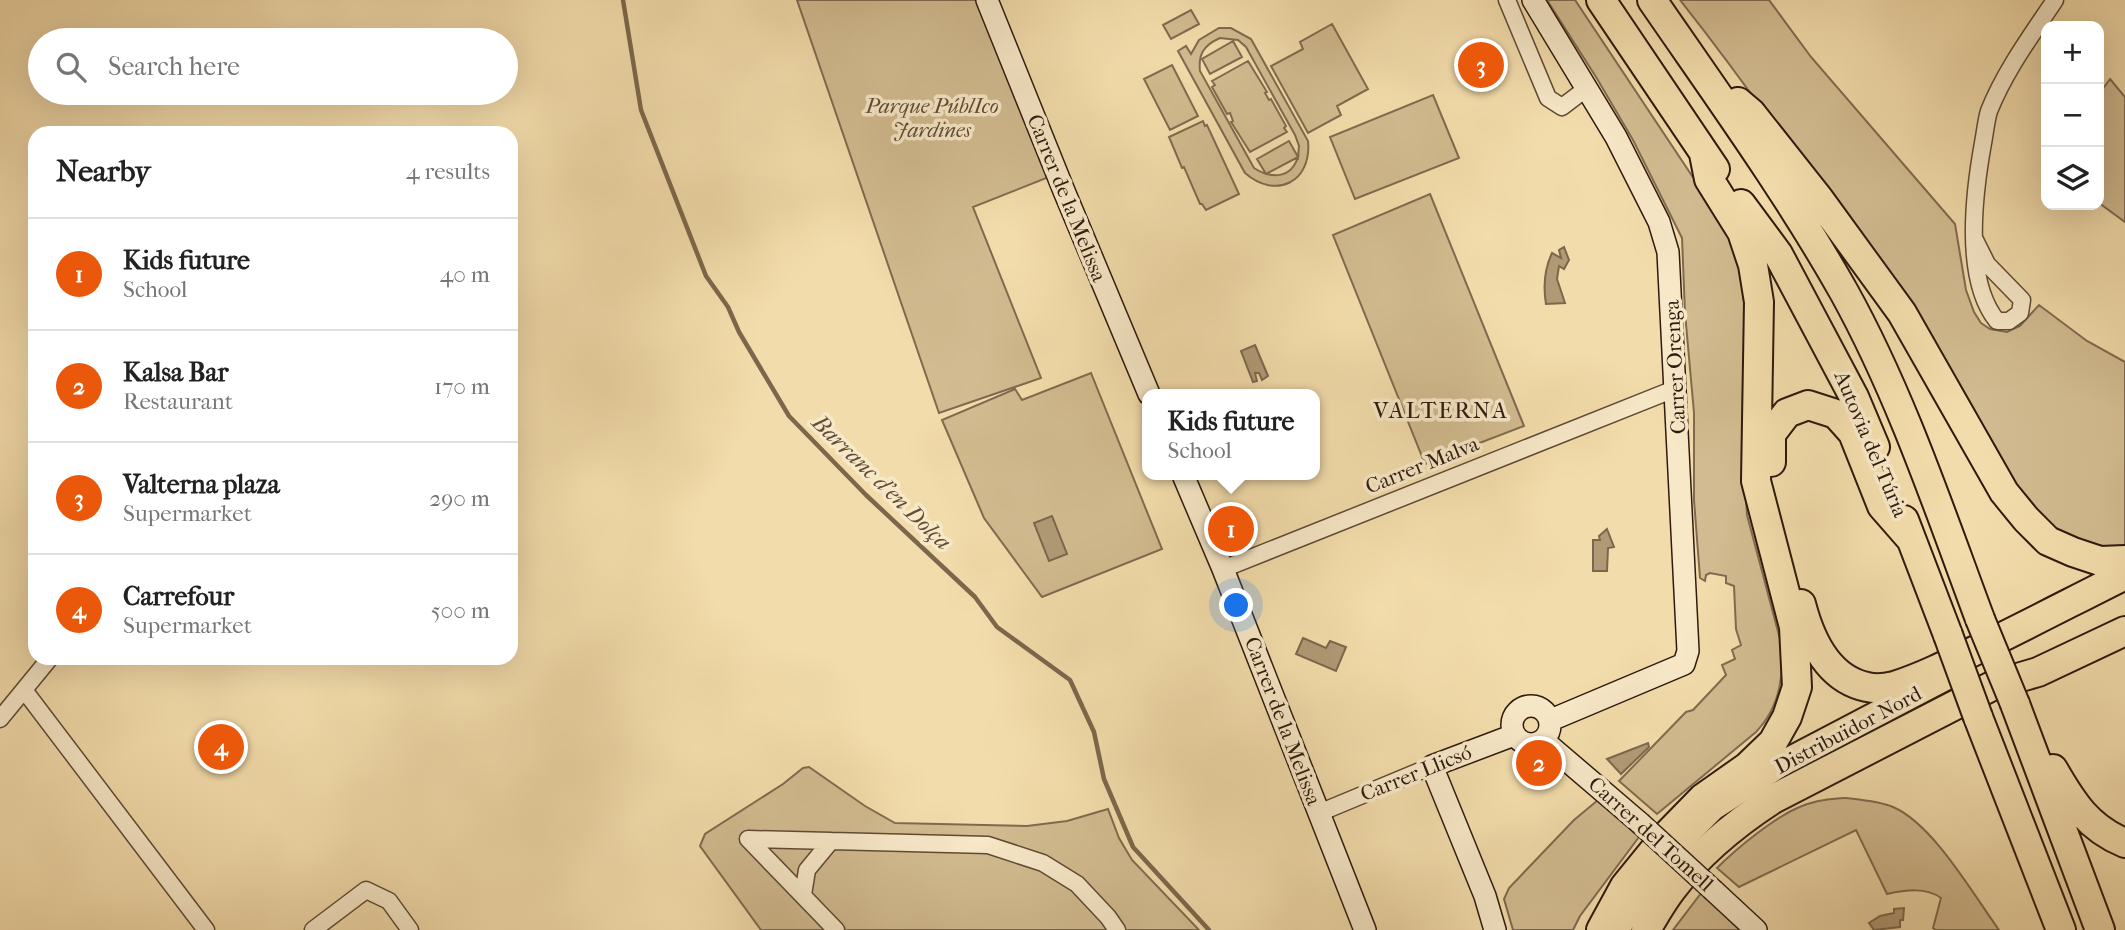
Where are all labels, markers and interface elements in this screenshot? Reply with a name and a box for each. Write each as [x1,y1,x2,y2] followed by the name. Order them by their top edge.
[2041,21,2104,210] map controls
[2041,21,2104,84] button: +
[28,28,518,105] search box
[1458,39,1504,91] pin: 3
[52,48,90,86] icon: search
[108,51,240,82] text: Search here
[2041,84,2104,147] button: −
[864,94,999,142] park label: Parque PúblIco Jardines
[1022,111,1112,285] street label: Carrer de la Melissa
[2041,147,2104,210] button: layers
[56,154,151,189] text: Nearby
[406,158,490,185] text: 4 results
[123,245,250,276] text: Kids future
[75,261,83,288] text: 1
[440,261,490,288] text: 40 m
[123,276,187,303] text: School
[1659,299,1690,435] street label: Carrer Orenga
[123,357,229,388] text: Kalsa Bar
[1829,366,1913,521] street label: Autovia del Túria
[73,373,85,400] text: 2
[434,373,490,400] text: 170 m
[123,388,233,415] text: Restaurant
[1142,389,1320,480] popup
[1372,397,1509,424] district label: VALTERNA
[1168,406,1294,437] text: Kids future
[805,408,957,555] water label: Barranc d'en Dolça
[1362,431,1482,499] street label: Carrer Malva
[1168,437,1232,464] text: School
[123,469,280,500] text: Valterna plaza
[74,485,84,512] text: 3
[429,485,490,512] text: 290 m
[123,500,252,527] text: Supermarket
[1208,503,1254,555] pin: 1
[123,581,234,612] text: Carrefour
[1219,588,1253,622] your location
[72,597,86,624] text: 4
[431,597,490,624] text: 500 m
[123,612,252,639] text: Supermarket
[1240,633,1326,809] street label: Carrer de la Melissa
[1771,681,1926,779] street label: Distribuïdor Nord
[198,721,244,773] pin: 4
[1516,737,1562,789] pin: 2
[1357,740,1475,806] street label: Carrer Llicsó
[1584,772,1718,896] street label: Carrer del Tomell

